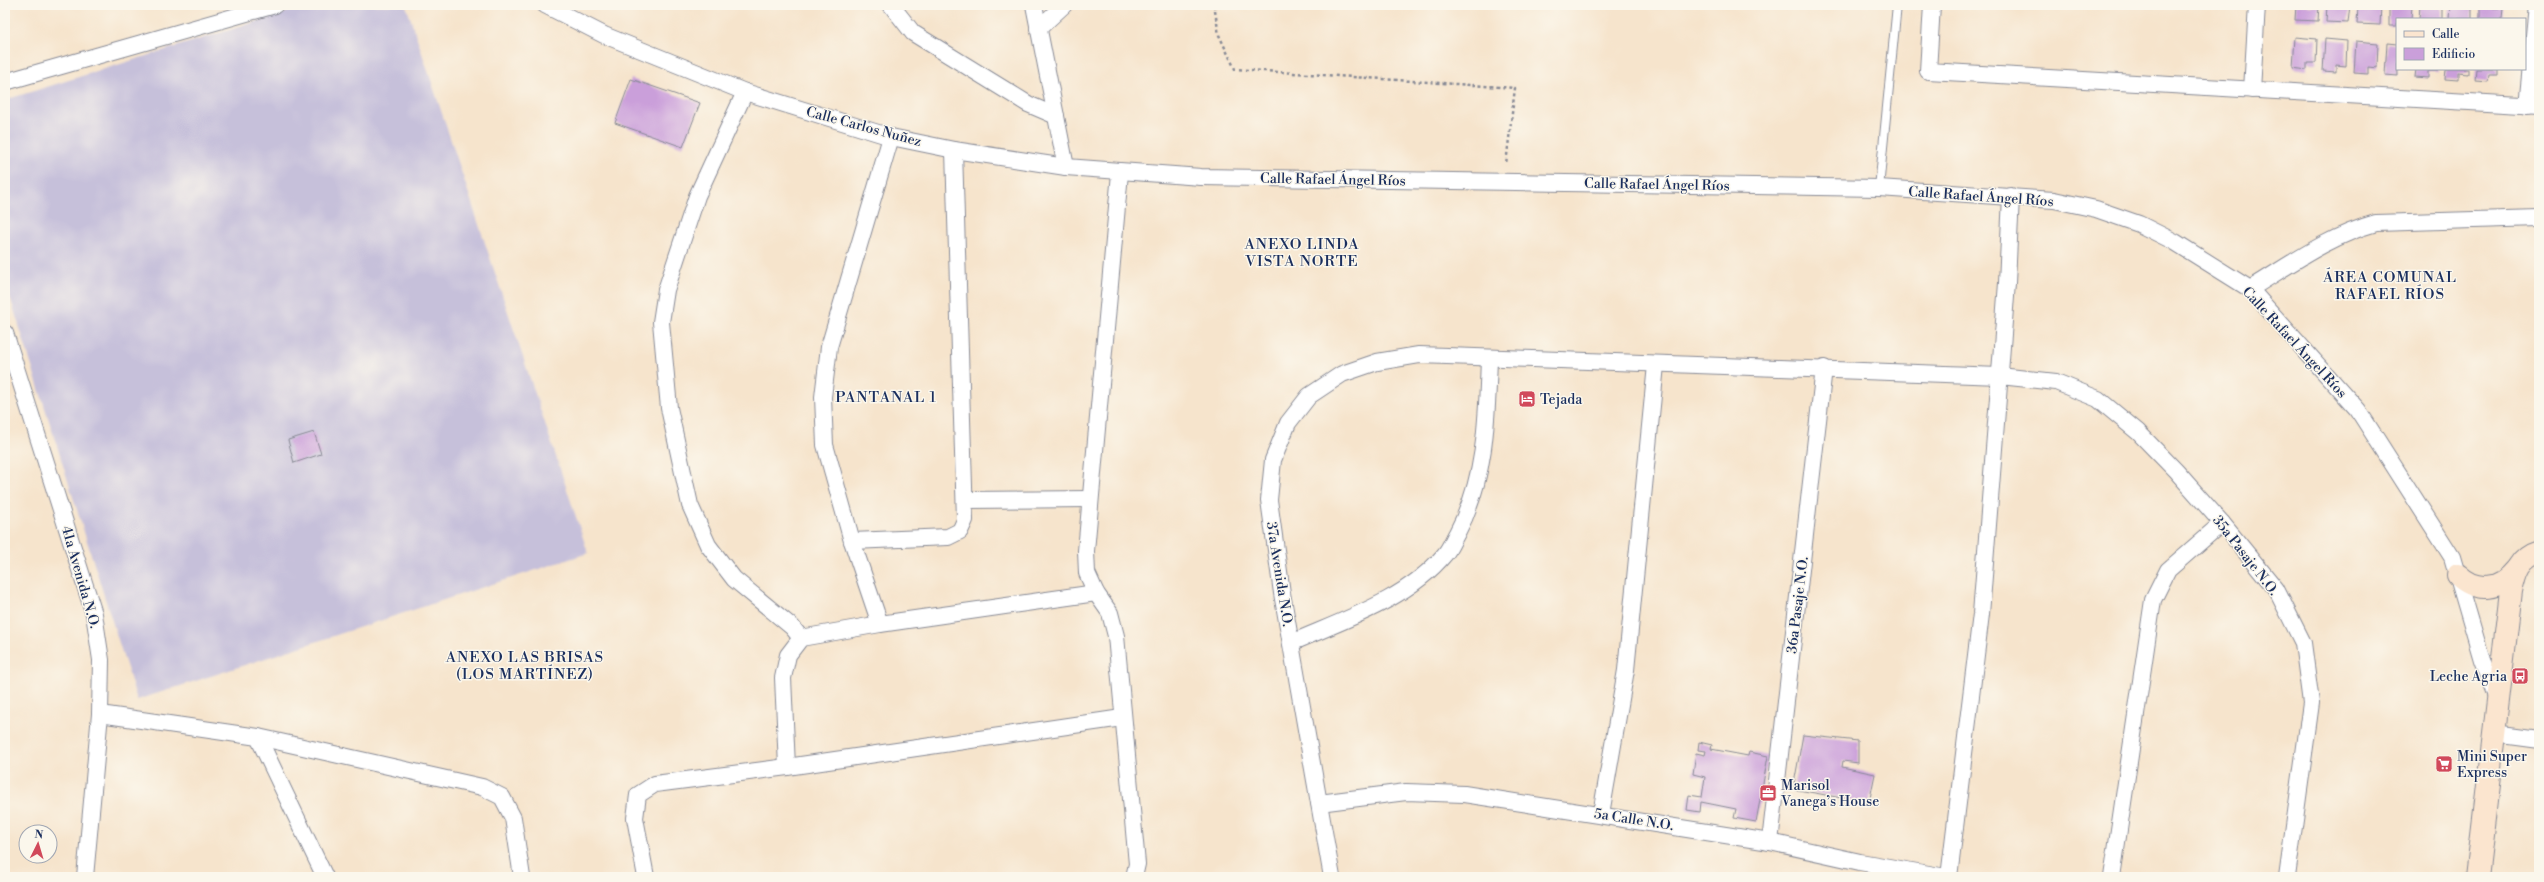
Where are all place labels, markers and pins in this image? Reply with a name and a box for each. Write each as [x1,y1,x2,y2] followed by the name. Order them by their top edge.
[1517,389,1537,409] hotel icon: Tejada
[1540,391,1583,409] place label: Tejada
[2510,666,2530,686] bus stop icon: Leche Agria
[2430,668,2508,686] place label: Leche Agria
[2457,748,2527,782] place label: Mini Super Express
[2434,754,2454,774] supermarket icon: Mini Super Express
[1780,777,1879,811] place label: Marisol Vanega’s House
[1758,783,1778,803] office icon: Marisol Vanega’s House

